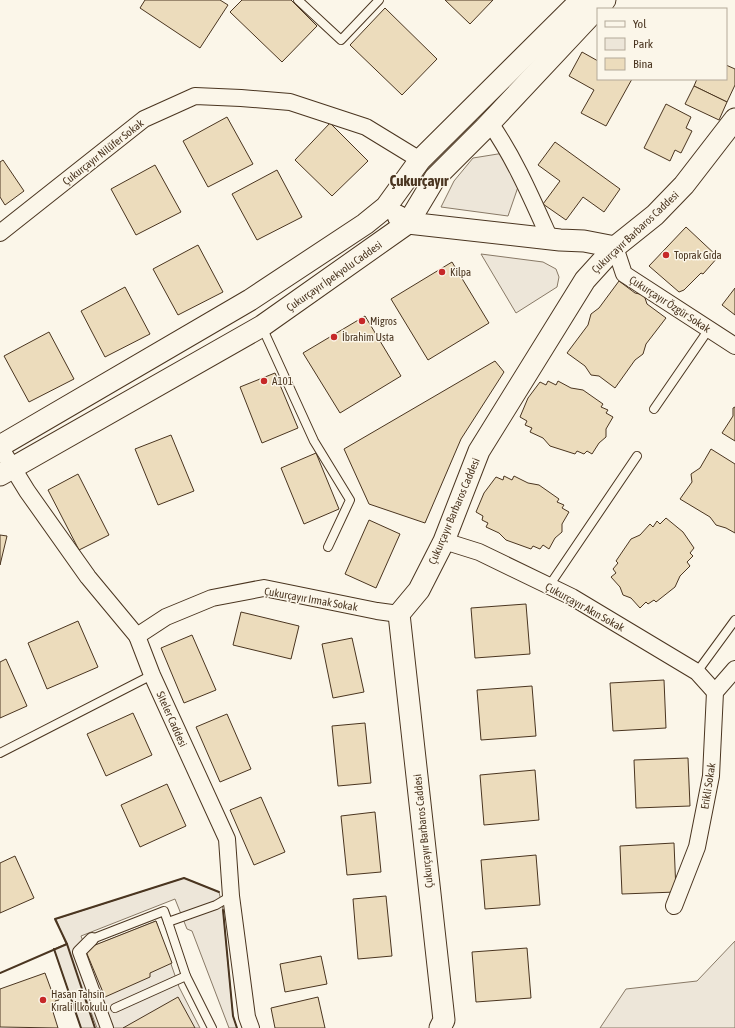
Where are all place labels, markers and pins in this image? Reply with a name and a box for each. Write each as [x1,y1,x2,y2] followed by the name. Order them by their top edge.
[674,249,722,261] place label: Toprak Gıda
[661,250,671,260] marker: Toprak Gıda
[450,266,471,278] place label: Kilpa
[437,267,447,277] marker: Kilpa
[370,315,397,327] place label: Migros
[357,316,367,326] marker: Migros
[342,331,394,343] place label: İbrahim Usta
[329,332,339,342] marker: İbrahim Usta
[272,375,293,387] place label: A101
[259,376,269,386] marker: A101
[51,988,108,1013] place label: Hasan Tahsin Kırali İlkokulu
[38,995,48,1005] marker: Hasan Tahsin Kırali İlkokulu

